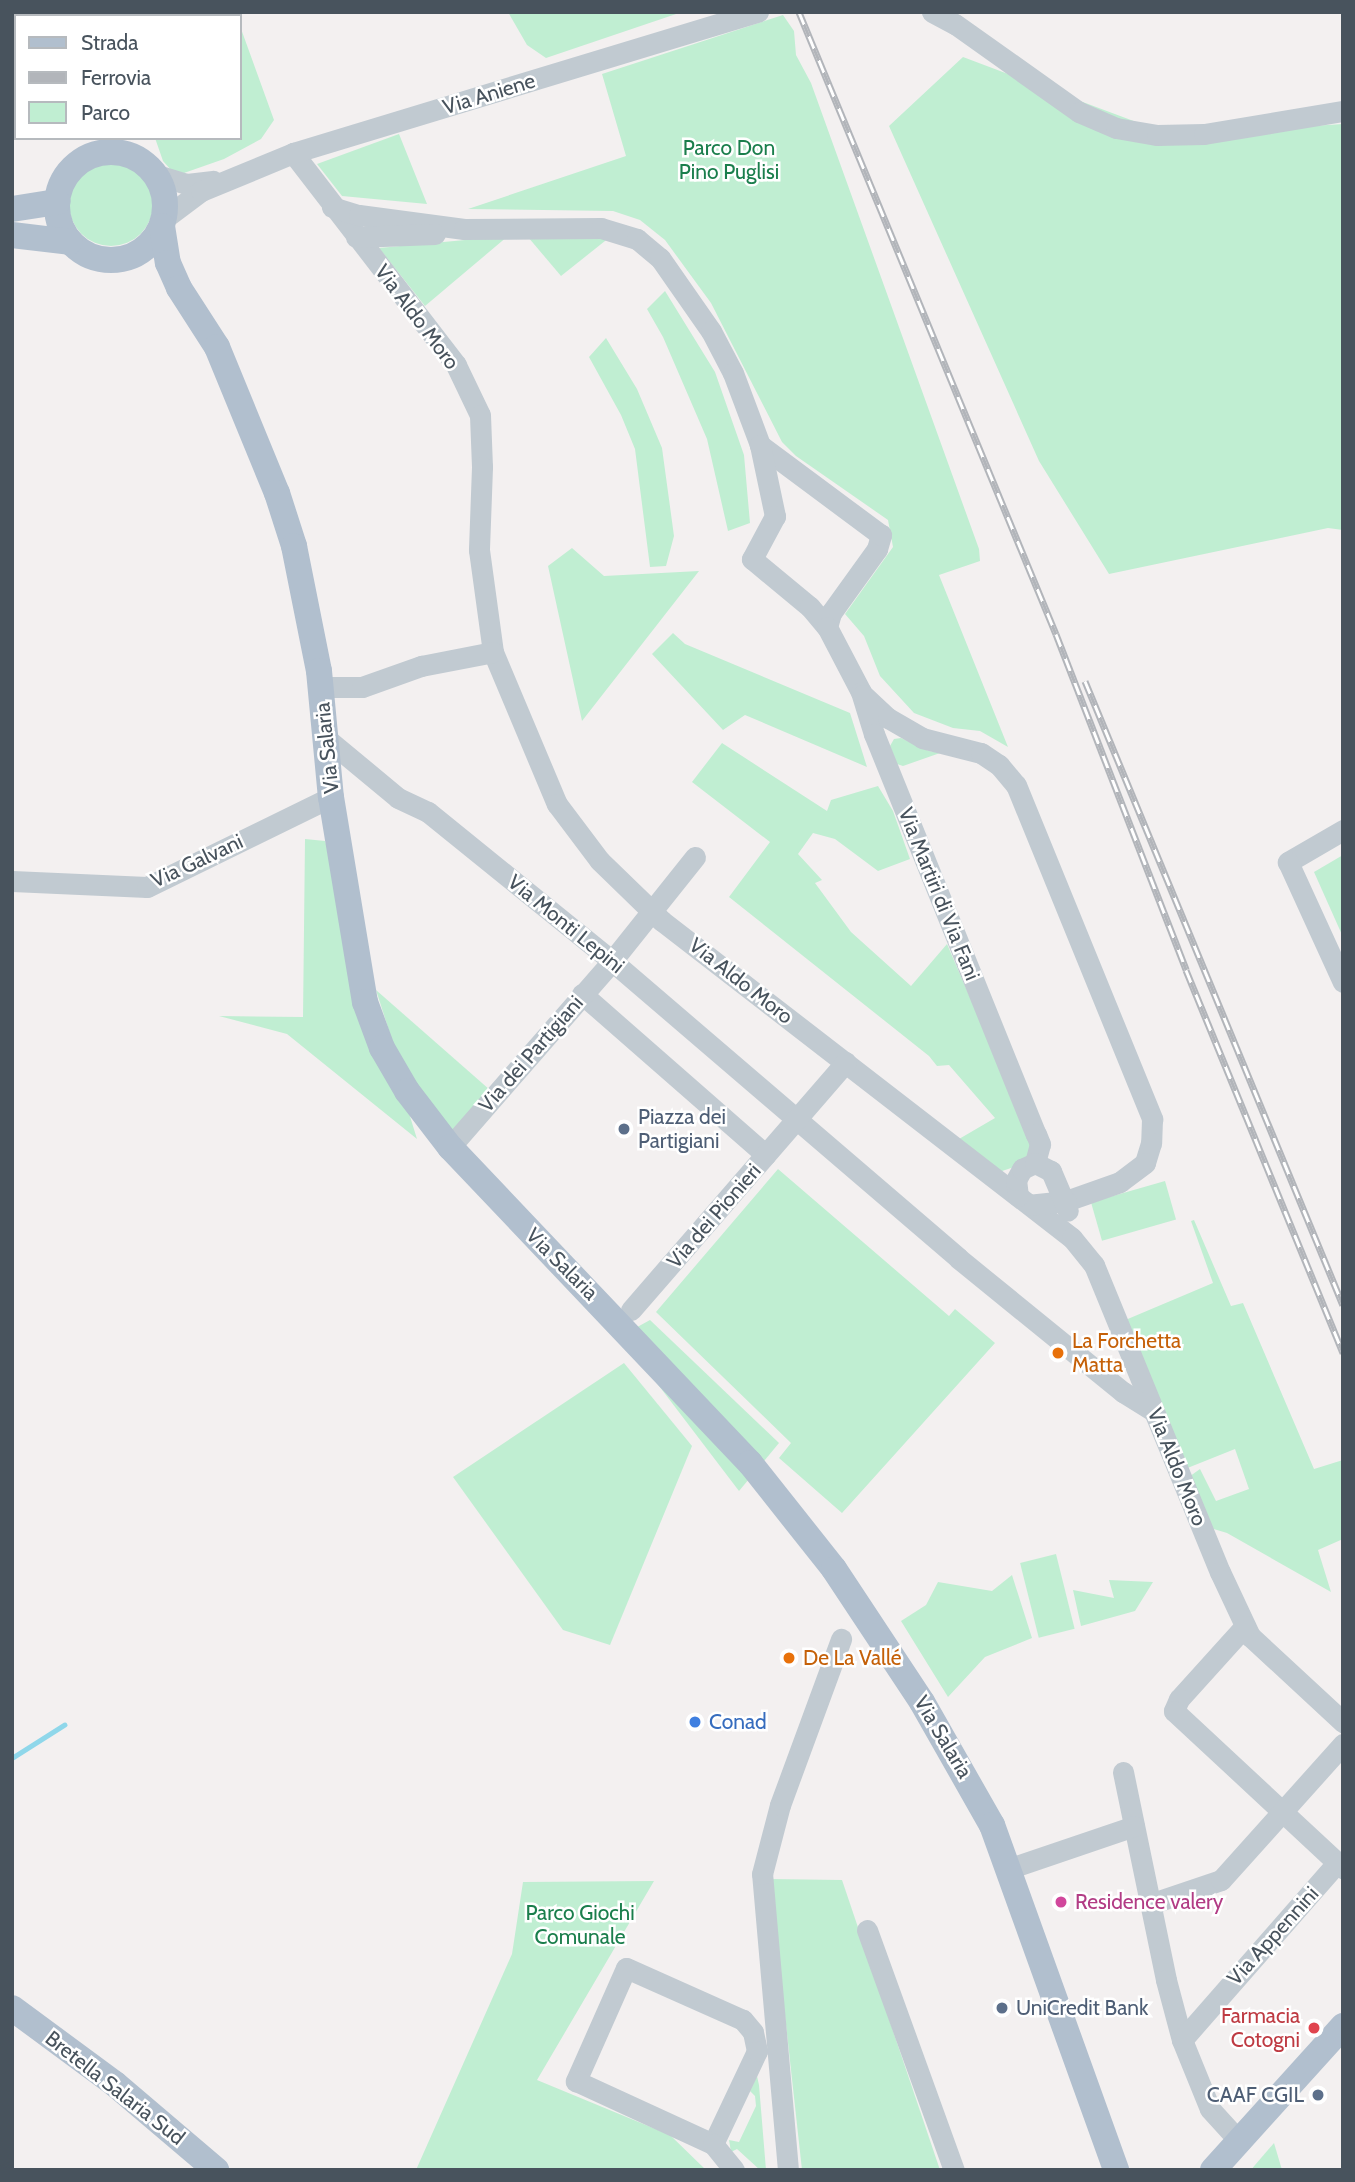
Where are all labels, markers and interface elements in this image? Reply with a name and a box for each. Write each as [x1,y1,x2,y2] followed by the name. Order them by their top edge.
[14,14,242,140] legend
[81,30,138,55] text: Strada
[81,65,151,90] text: Ferrovia
[440,68,538,120] street label: Via Aniene
[81,100,130,125] text: Parco
[679,135,779,185] park label: Parco Don Pino Puglisi
[369,260,465,374] street label: Via Aldo Moro
[310,701,344,795] street label: Via Salaria
[893,804,985,984] street label: Via Martiri di Via Fani
[147,829,247,893] street label: Via Galvani
[503,869,629,979] street label: Via Monti Lepini
[684,933,798,1029] street label: Via Aldo Moro
[474,991,588,1117] street label: Via dei Partigiani
[638,1104,726,1154] place label: Piazza dei Partigiani
[616,1121,632,1137] marker: Piazza dei Partigiani
[662,1158,766,1274] street label: Via dei Pionieri
[521,1223,603,1305] street label: Via Salaria
[1072,1328,1181,1378] place label: La Forchetta Matta
[1050,1345,1066,1361] marker: La Forchetta Matta
[1142,1404,1212,1530] street label: Via Aldo Moro
[803,1645,902,1671] place label: De La Vallé
[781,1650,797,1666] marker: De La Vallé
[909,1691,977,1783] street label: Via Salaria
[709,1709,767,1735] place label: Conad
[687,1714,703,1730] marker: Conad
[1222,1881,1324,1991] street label: Via Appennini
[1075,1889,1223,1915] place label: Residence valery
[1053,1894,1069,1910] marker: Residence valery
[525,1900,635,1950] park label: Parco Giochi Comunale
[1016,1995,1148,2021] place label: UniCredit Bank
[994,2000,1010,2016] marker: UniCredit Bank
[1221,2003,1300,2053] place label: Farmacia Cotogni
[1306,2020,1322,2036] marker: Farmacia Cotogni
[40,2026,190,2150] street label: Bretella Salaria Sud
[1207,2082,1304,2108] place label: CAAF CGIL
[1310,2087,1326,2103] marker: CAAF CGIL

